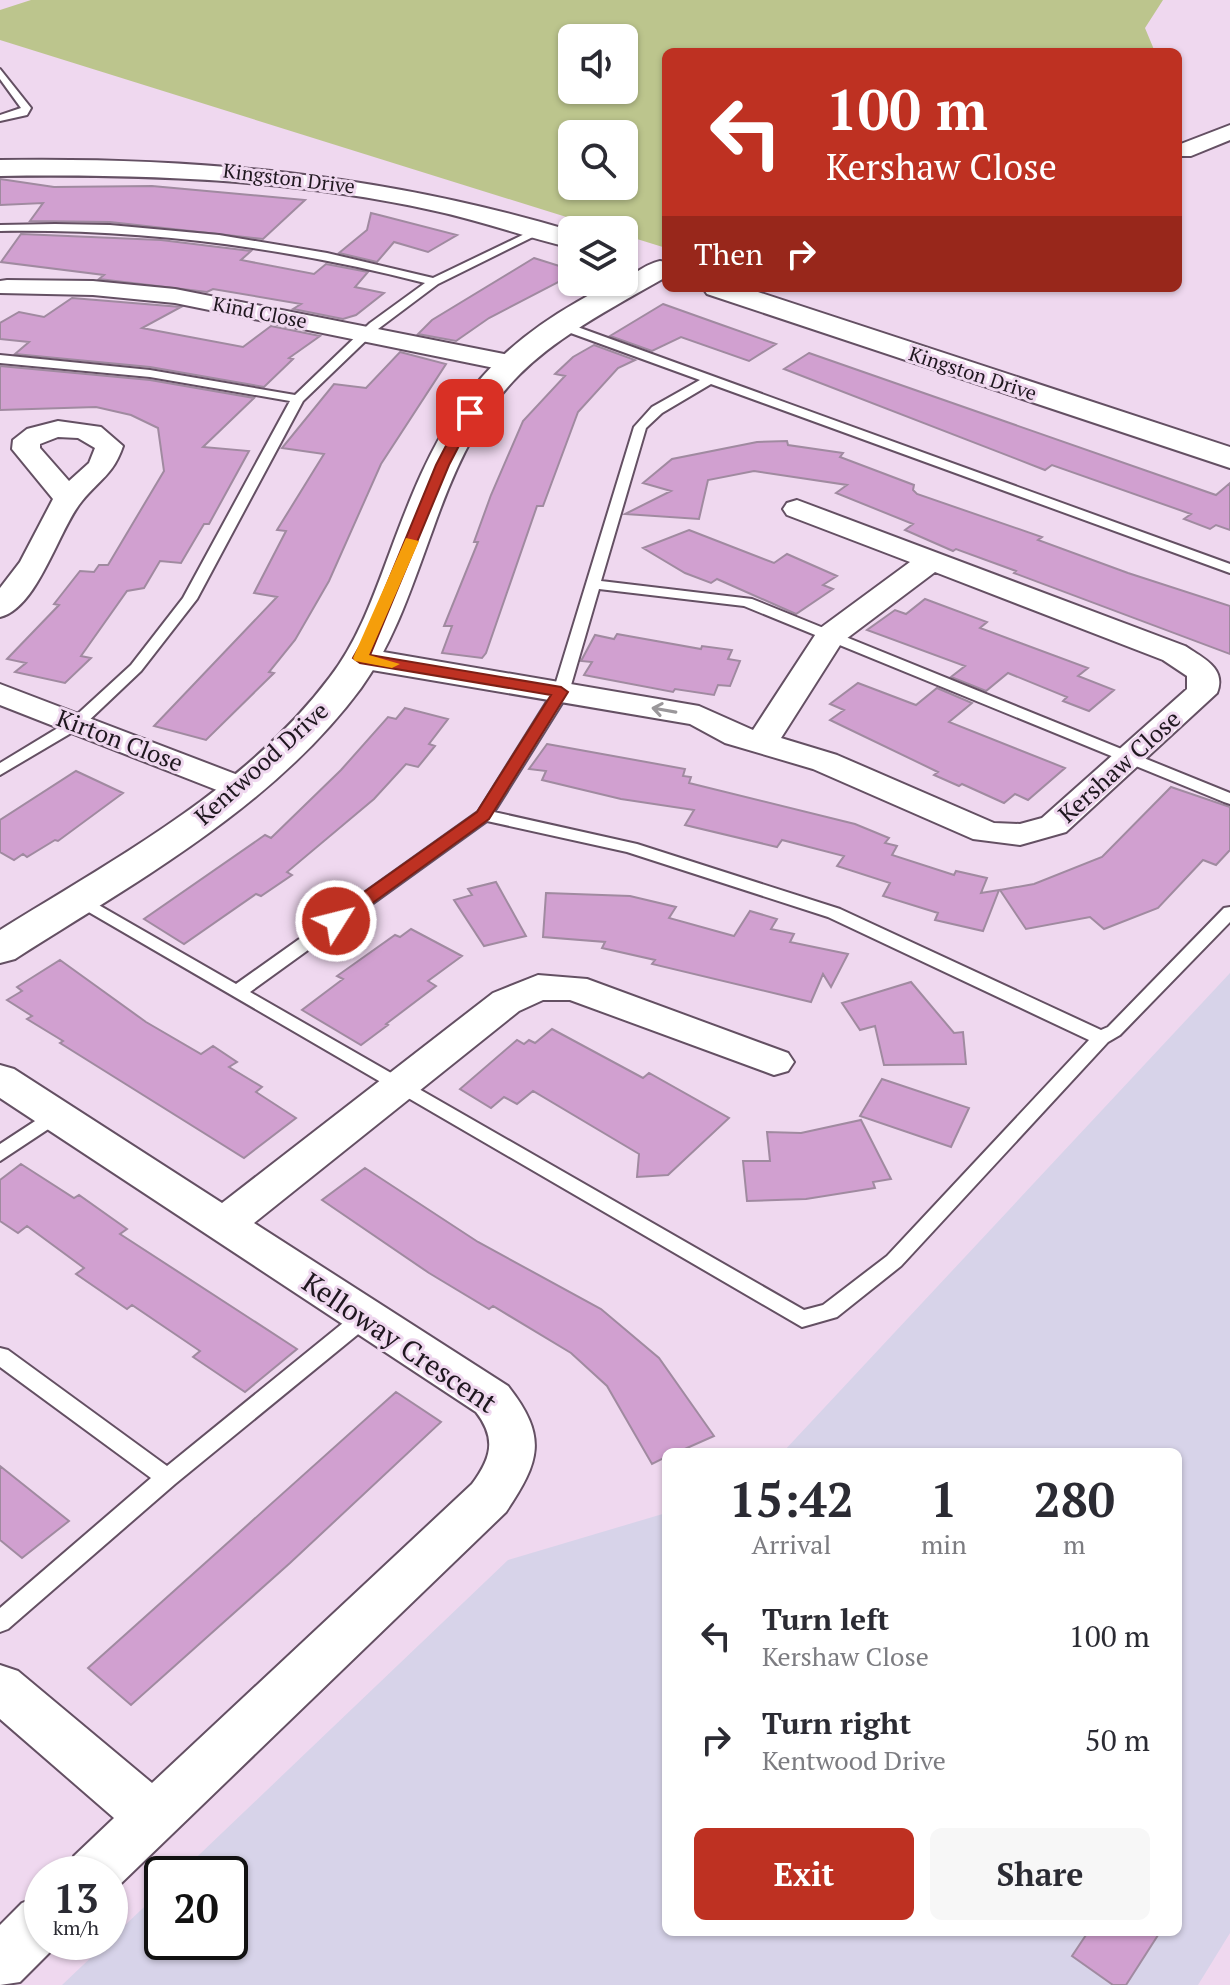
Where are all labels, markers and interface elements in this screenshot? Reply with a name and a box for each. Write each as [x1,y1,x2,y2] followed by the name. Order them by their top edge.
[558,24,638,296] map controls
[558,24,638,104] button: sound
[826,72,988,146] text: 100 m
[694,80,798,184] icon: left
[558,120,638,200] button: search
[826,143,1057,190] text: Kershaw Close
[221,157,357,199] street label: Kingston Drive
[558,216,638,296] button: layers
[779,232,823,276] icon: right
[694,234,763,274] text: Then
[211,290,309,334] street label: Kind Close
[906,340,1040,406] street label: Kingston Drive
[436,379,504,447] pin
[448,391,492,435] icon: arrive
[187,694,335,832] street label: Kentwood Drive
[52,701,188,779] street label: Kirton Close
[652,702,678,717] one-way arrow
[1051,703,1187,829] street label: Kershaw Close
[294,879,378,963] position arrow
[296,1263,505,1421] street label: Kelloway Crescent
[729,1467,854,1531] text: 15:42
[930,1467,957,1531] text: 1
[1034,1467,1115,1531] text: 280
[752,1527,831,1561] text: Arrival
[921,1527,967,1561] text: min
[1063,1527,1086,1561] text: m
[762,1599,889,1639] text: Turn left
[694,1614,738,1658] icon: left
[1069,1616,1150,1656] text: 100 m
[762,1639,929,1673] text: Kershaw Close
[762,1703,911,1743] text: Turn right
[694,1718,738,1762] icon: right
[1085,1720,1150,1760] text: 50 m
[762,1743,946,1777] text: Kentwood Drive
[694,1828,914,1920] button: Exit
[930,1828,1150,1920] button: Share
[144,1856,248,1960] speed limit sign: 20
[53,1871,99,1924] text: 13
[53,1914,99,1941] text: km/h

